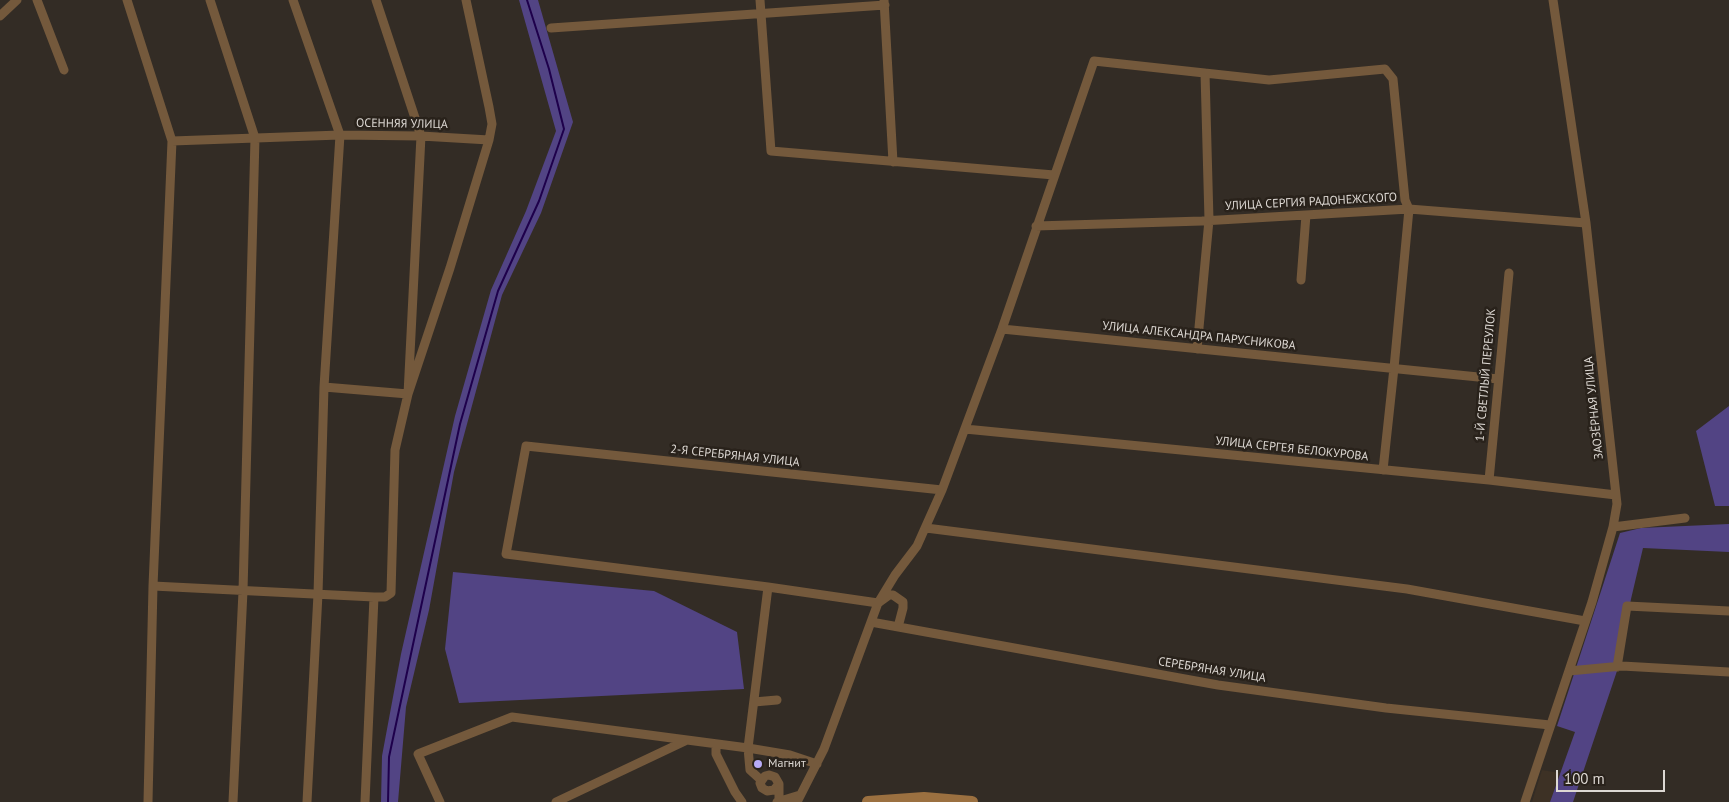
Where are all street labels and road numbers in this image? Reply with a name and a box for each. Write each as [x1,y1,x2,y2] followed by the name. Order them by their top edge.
[356,116,448,132] street label: ОСЕННЯЯ УЛИЦА
[1225,190,1397,214] street label: УЛИЦА СЕРГИЯ РАДОНЕЖСКОГО
[1473,308,1499,442] street label: 1-Й СВЕТЛЫЙ ПЕРЕУЛОК
[1102,319,1296,353] street label: УЛИЦА АЛЕКСАНДРА ПАРУСНИКОВА
[1581,356,1607,460] street label: ЗАОЗЁРНАЯ УЛИЦА
[1215,434,1369,464] street label: УЛИЦА СЕРГЕЯ БЕЛОКУРОВА
[670,442,800,470] street label: 2-Я СЕРЕБРЯНАЯ УЛИЦА
[1157,654,1267,686] street label: СЕРЕБРЯНАЯ УЛИЦА

